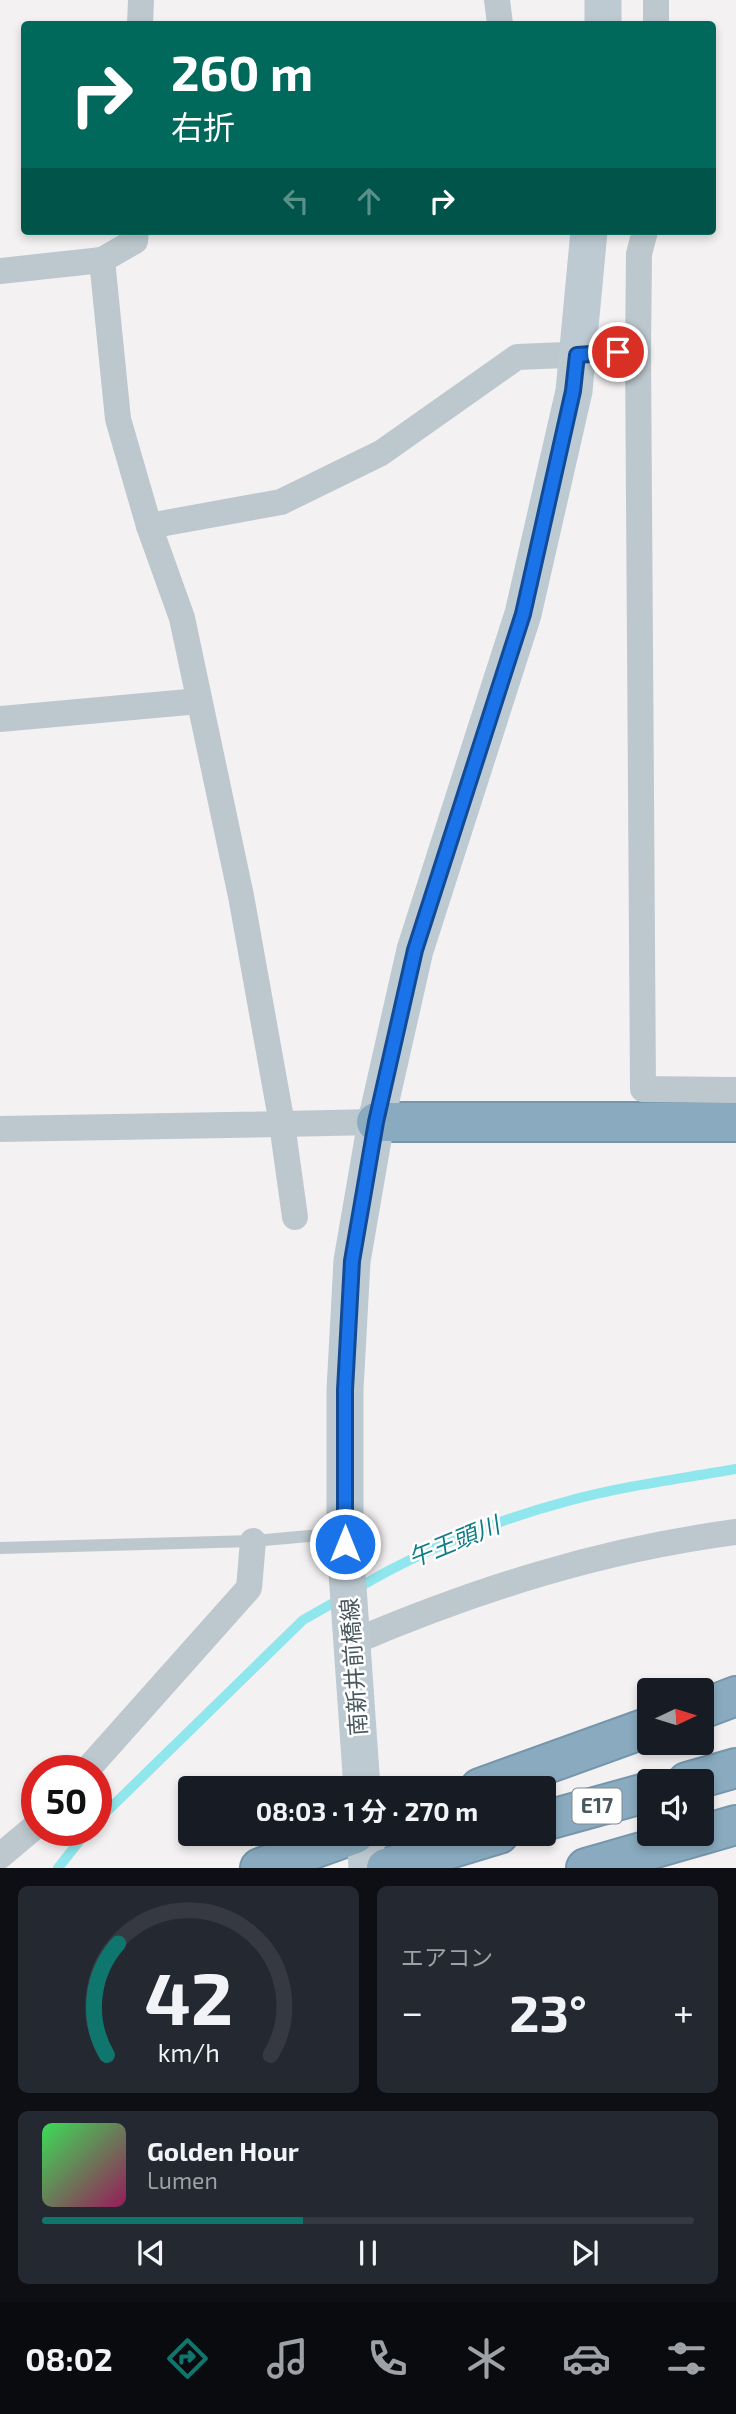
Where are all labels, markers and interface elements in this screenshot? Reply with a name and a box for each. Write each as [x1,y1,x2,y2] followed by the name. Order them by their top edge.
[171,42,313,101] text: 260 m
[56,49,147,140] icon: right
[171,107,235,145] text: 右折
[277,182,315,220] icon: left
[350,182,388,220] icon: ahead
[423,182,461,220] icon: right
[588,322,648,382] pin
[599,333,637,371] icon: arrive
[308,1507,382,1581] position arrow
[404,1508,506,1572] water label: 午王頭川
[334,1597,372,1737] street label: 南新井前橋線
[637,1678,714,1755] north arrow
[637,1678,714,1846] map controls
[21,1755,112,1846] speed limit sign: 50
[637,1769,714,1846] button: sound
[572,1788,622,1824] road number: E17
[256,1795,478,1826] text: 08:03 · 1 分 · 270 m
[401,1943,493,1971] text: エアコン
[144,1953,233,2041] text: 42
[509,1980,587,2042] text: 23°
[401,1988,423,2034] text: −
[673,1988,694,2034] text: +
[157,2037,220,2067] text: km/h
[147,2135,299,2166] text: Golden Hour
[147,2166,218,2194] text: Lumen
[132,2234,170,2272] icon: previous
[349,2234,387,2272] icon: pause
[566,2234,604,2272] icon: next
[163,2334,212,2383] icon: directions
[263,2334,312,2383] icon: music
[363,2334,412,2383] icon: phone
[462,2334,511,2383] icon: climate
[562,2334,611,2383] icon: car
[662,2334,711,2383] icon: filters
[25,2339,112,2377] text: 08:02

